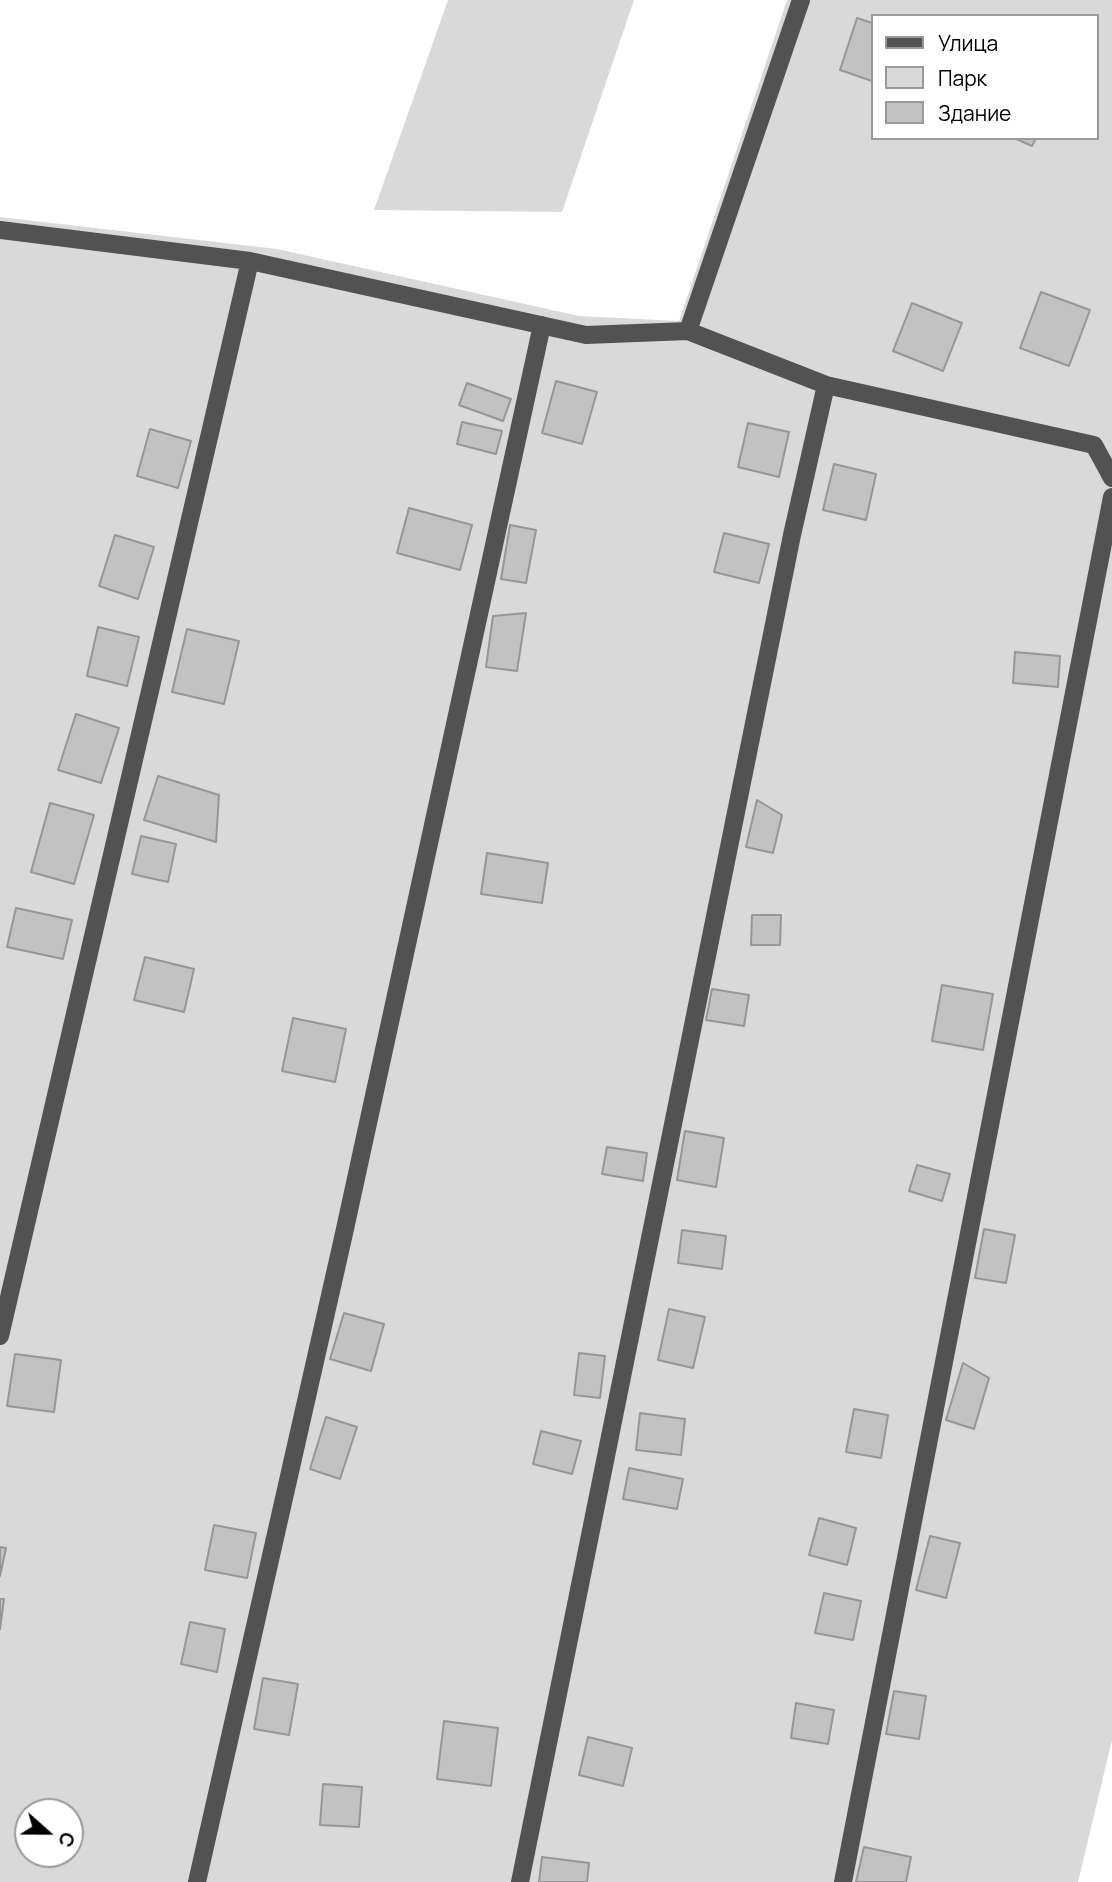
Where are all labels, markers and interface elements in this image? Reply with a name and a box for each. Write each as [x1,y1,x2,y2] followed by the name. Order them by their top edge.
[870,14,1098,140] legend
[938,29,998,57] text: Улица
[938,64,987,92] text: Парк
[938,99,1011,127] text: Здание
[14,1798,84,1868] north arrow
[52,1829,81,1851] text: С

